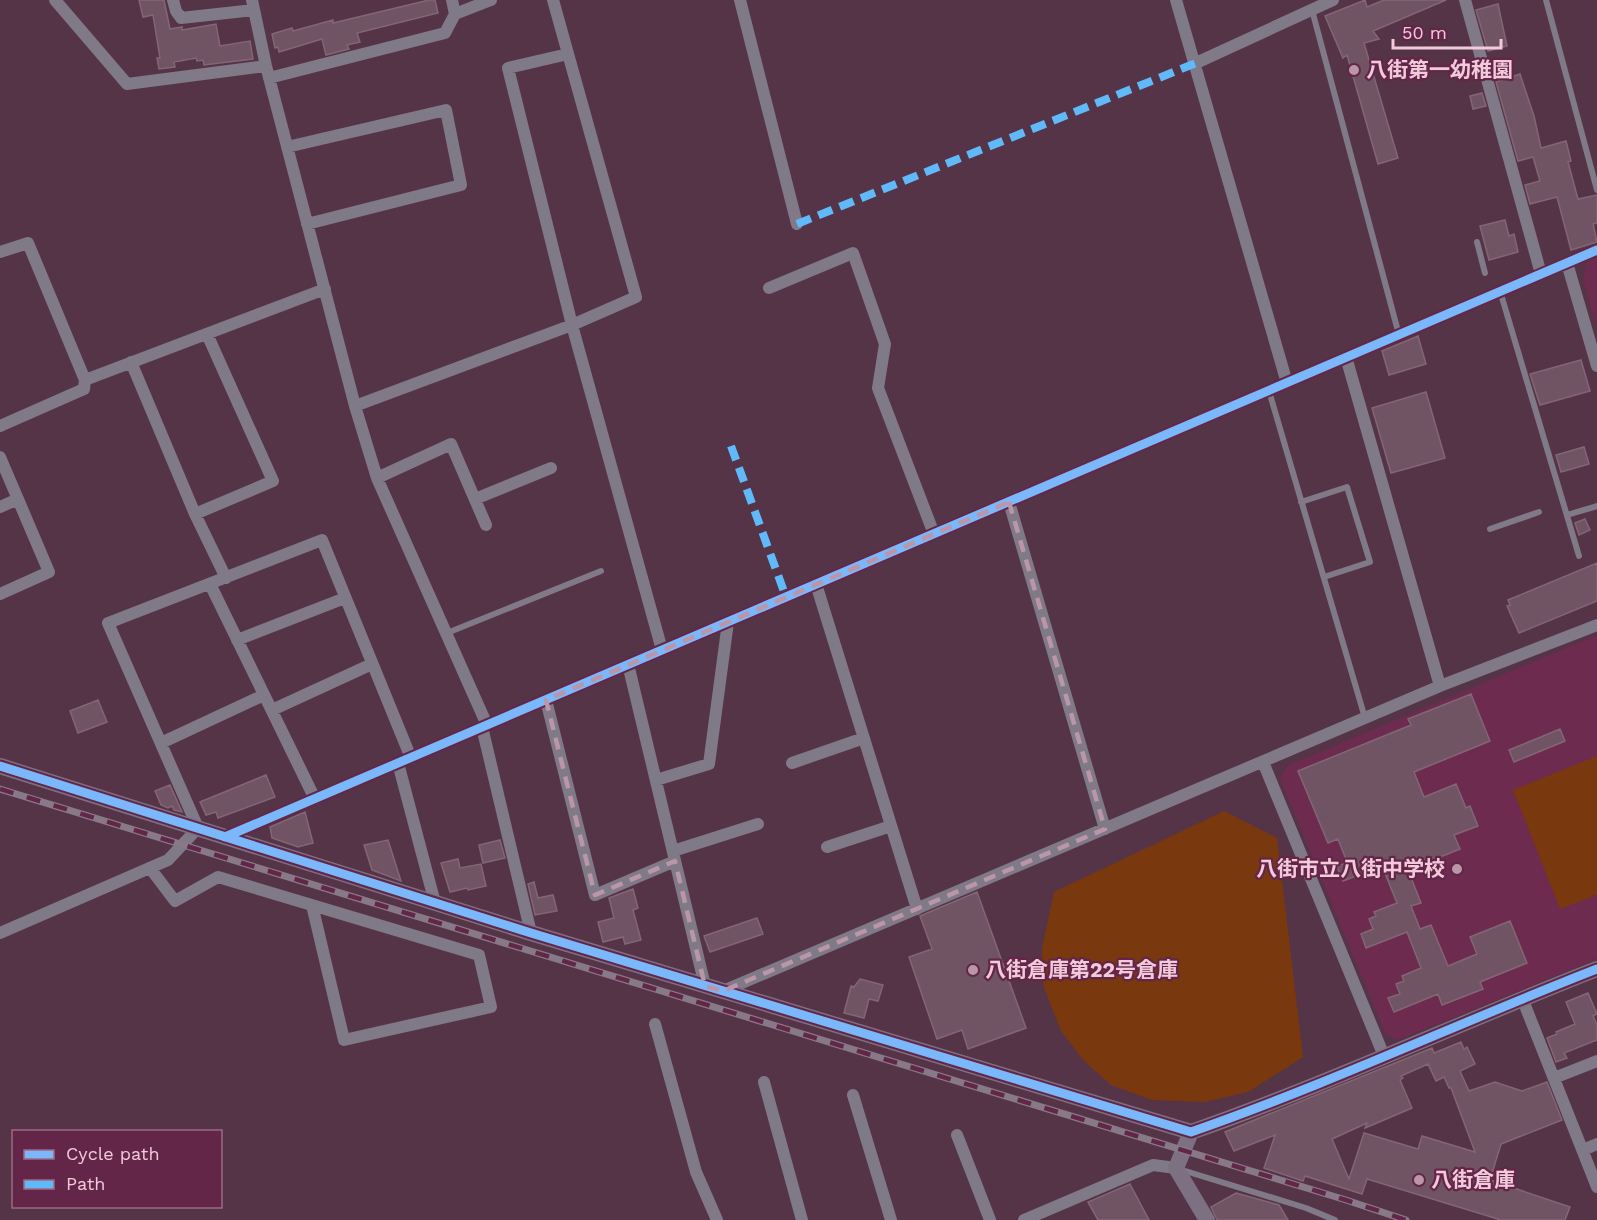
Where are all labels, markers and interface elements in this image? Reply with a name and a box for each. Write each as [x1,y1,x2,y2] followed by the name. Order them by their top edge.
[1393,12,1501,50] scale bar
[1402,22,1447,43] text: 50 m
[1366,57,1513,82] place label: 八街第一幼稚園
[1347,63,1361,77] marker: 八街第一幼稚園
[1256,856,1445,881] place label: 八街市立八街中学校
[1450,862,1464,876] marker: 八街市立八街中学校
[985,957,1178,982] place label: 八街倉庫第22号倉庫
[966,963,980,977] marker: 八街倉庫第22号倉庫
[12,1130,222,1208] legend
[66,1143,160,1164] text: Cycle path
[1431,1167,1515,1192] place label: 八街倉庫
[66,1173,106,1194] text: Path
[1412,1173,1426,1187] marker: 八街倉庫

